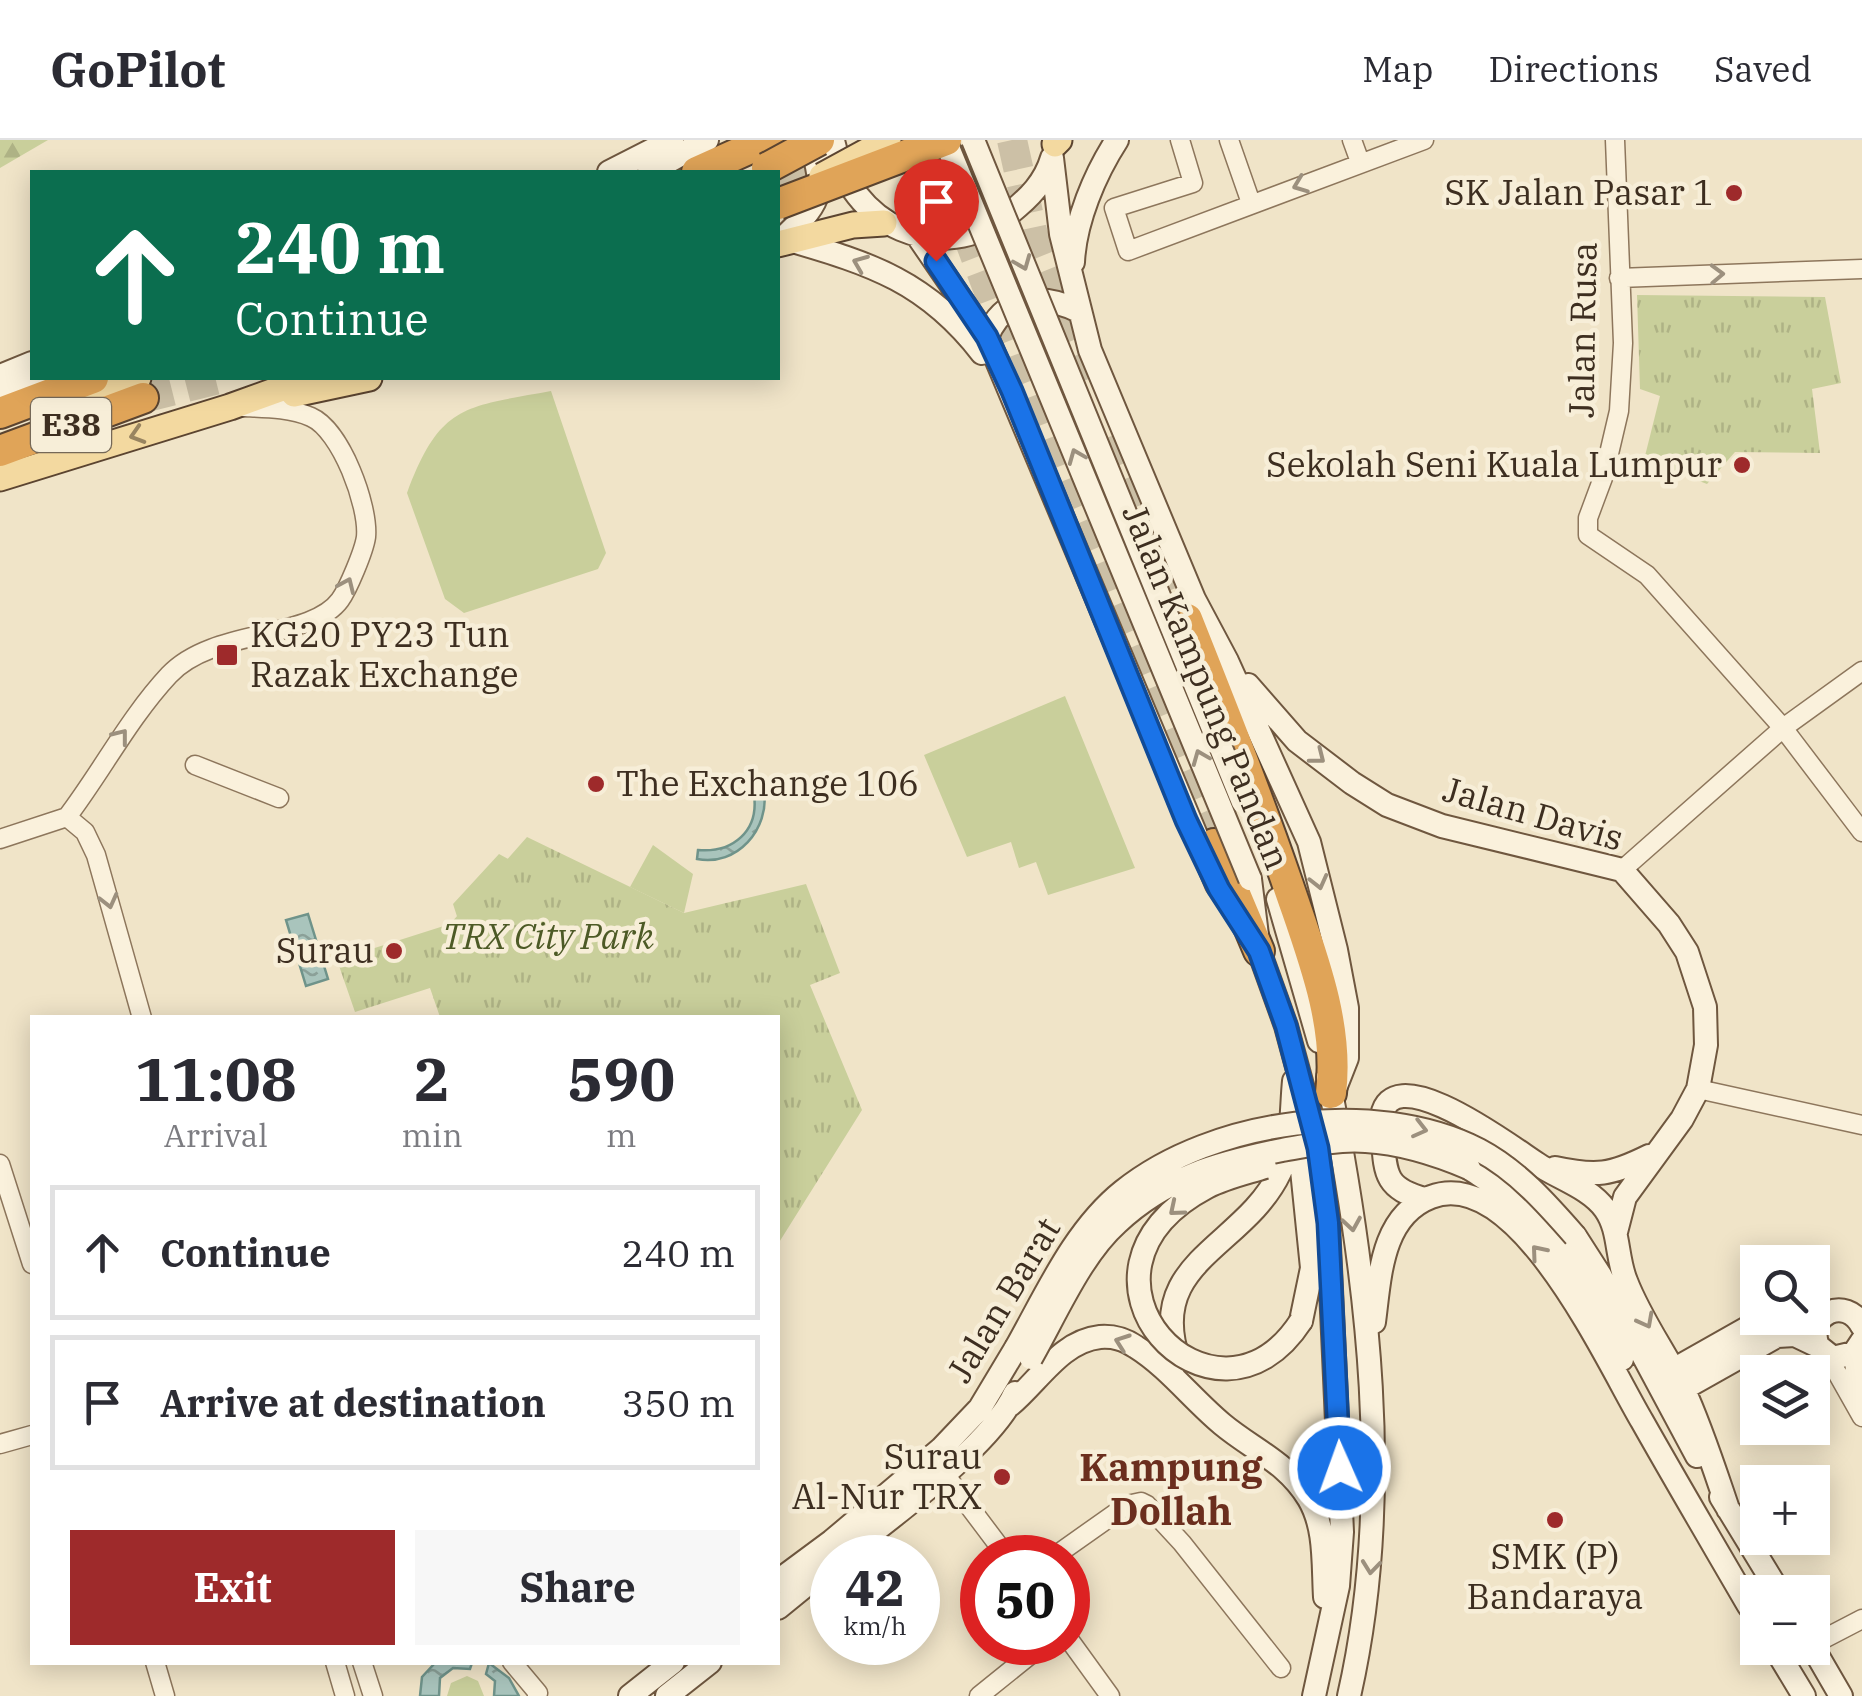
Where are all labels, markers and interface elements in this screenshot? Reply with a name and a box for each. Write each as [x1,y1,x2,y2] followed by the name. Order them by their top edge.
[50,38,225,100] text: GoPilot
[1362,46,1433,92] text: Map
[1488,46,1659,92] text: Directions
[1714,46,1812,92] text: Saved
[894,159,979,262] pin
[1444,169,1714,215] place label: SK Jalan Pasar 1
[1292,173,1309,193] one-way arrow
[909,174,964,229] icon: arrive
[1723,182,1745,204] marker: SK Jalan Pasar 1
[235,201,445,292] text: 240 m
[70,210,200,340] icon: ahead
[1557,241,1607,418] street label: Jalan Rusa
[1011,252,1031,270] one-way arrow
[853,254,870,274] one-way arrow
[1709,264,1725,285] one-way arrow
[235,289,429,347] text: Continue
[31,398,111,452] road number: E38
[130,424,147,444] one-way arrow
[1266,441,1722,487] place label: Sekolah Seni Kuala Lumpur
[1067,449,1087,466] one-way arrow
[1731,454,1753,476] marker: Sekolah Seni Kuala Lumpur
[1113,497,1301,876] street label: Jalan Kampung Pandan
[335,577,355,595] one-way arrow
[250,611,519,697] place label: KG20 PY23 Tun Razak Exchange
[214,642,240,668] marker: KG20 PY23 Tun Razak Exchange
[109,730,127,748] one-way arrow
[1307,746,1325,763] one-way arrow
[1191,749,1211,767] one-way arrow
[616,760,919,806] place label: The Exchange 106
[1438,765,1629,861] street label: Jalan Davis
[585,773,607,795] marker: The Exchange 106
[1307,873,1328,890] one-way arrow
[97,892,118,909] one-way arrow
[442,913,654,959] park label: TRX City Park
[276,927,374,973] place label: Surau
[383,940,405,962] marker: Surau
[135,1039,297,1118] text: 11:08
[414,1039,450,1118] text: 2
[567,1039,675,1118] text: 590
[164,1114,268,1156] text: Arrival
[402,1114,463,1156] text: min
[606,1114,637,1156] text: m
[1411,1118,1428,1139] one-way arrow
[1169,1197,1187,1215] one-way arrow
[936,1209,1070,1390] street label: Jalan Barat
[1340,1215,1361,1232] one-way arrow
[75,1225,130,1280] icon: ahead
[160,1228,331,1277] text: Continue
[622,1228,735,1277] text: 240 m
[1532,1245,1550,1263] one-way arrow
[1740,1245,1830,1665] map controls
[1740,1245,1830,1335] button: search
[1634,1310,1653,1328] one-way arrow
[1114,1334,1132,1354] one-way arrow
[1740,1355,1830,1445] button: layers
[75,1375,130,1430] icon: arrive
[160,1378,546,1427] text: Arrive at destination
[622,1378,735,1427] text: 350 m
[1288,1416,1392,1520] position arrow
[792,1433,982,1519] place label: Surau Al-Nur TRX
[1079,1442,1263,1535] district label: Kampung Dollah
[1740,1465,1830,1555] button: +
[991,1466,1013,1488] marker: Surau Al-Nur TRX
[1544,1509,1566,1531] marker: SMK (P) Bandaraya
[70,1530,395,1645] button: Exit
[415,1530,740,1645] button: Share
[1467,1533,1643,1619] place label: SMK (P) Bandaraya
[960,1535,1090,1665] speed limit sign: 50
[845,1555,905,1620] text: 42
[1361,1559,1382,1575] one-way arrow
[1740,1575,1830,1665] button: −
[843,1609,907,1642] text: km/h

